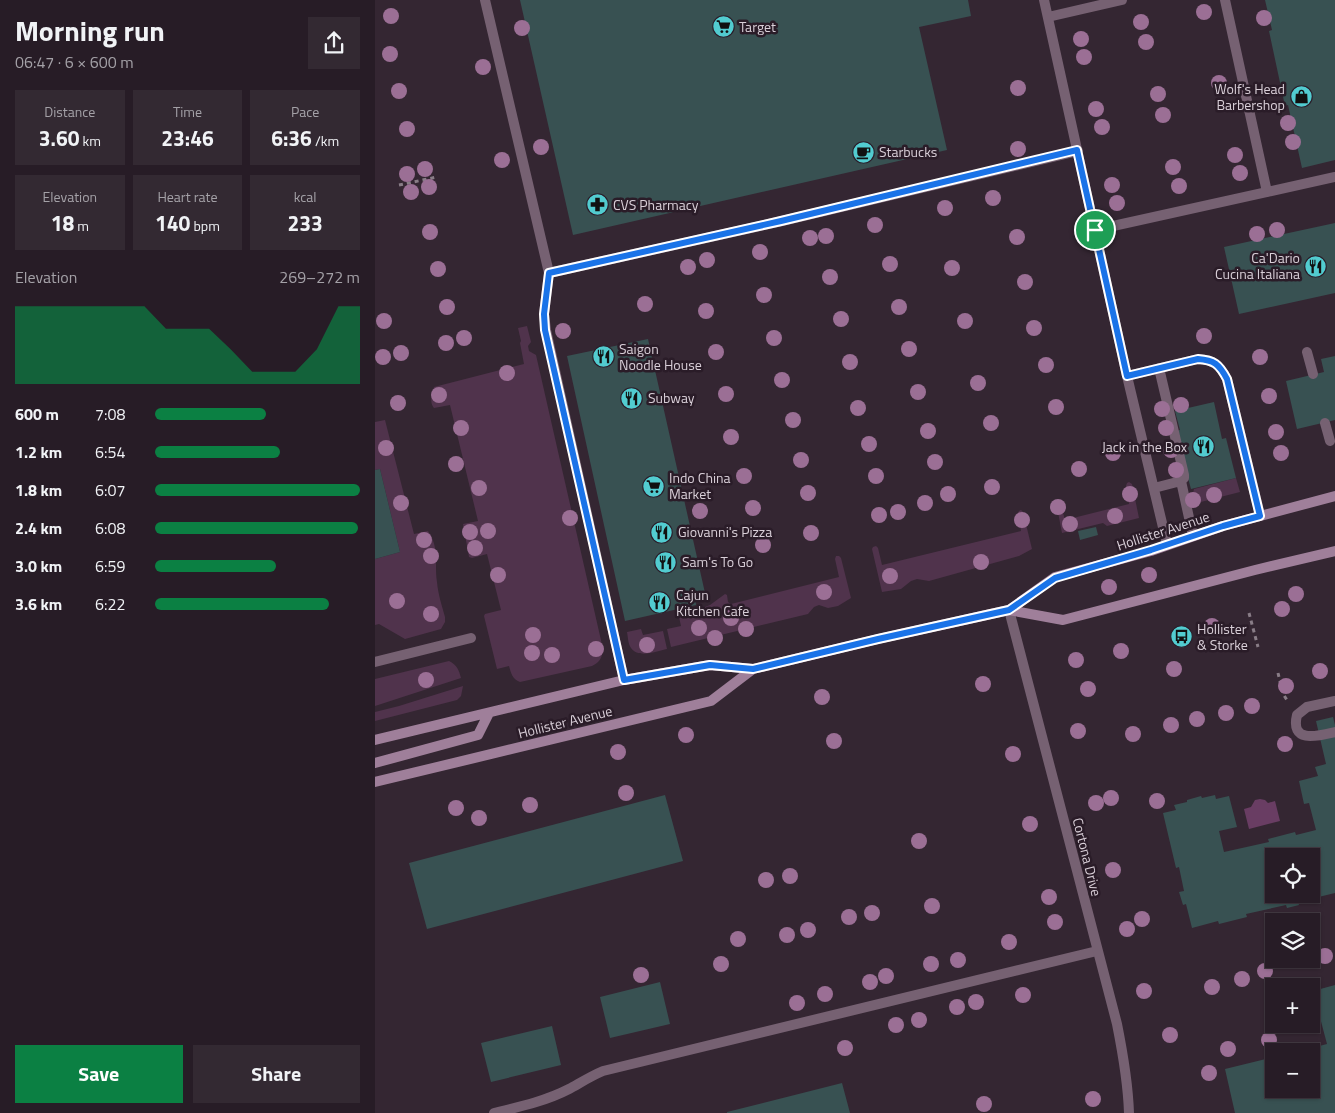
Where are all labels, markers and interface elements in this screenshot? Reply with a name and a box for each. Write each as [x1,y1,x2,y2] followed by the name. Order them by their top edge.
[15,9,165,52] text: Morning run
[711,15,735,39] supermarket icon: Target
[739,16,776,37] place label: Target
[308,17,360,69] button: share
[15,50,134,74] text: 06:47 · 6 × 600 m
[1214,78,1285,115] place label: Wolf's Head Barbershop
[1289,85,1313,109] shop icon: Wolf's Head Barbershop
[44,101,95,122] text: Distance
[173,101,202,122] text: Time
[291,101,319,122] text: Pace
[39,122,79,154] text: 3.60
[161,122,214,154] text: 23:46
[271,122,312,154] text: 6:36
[79,130,101,151] text: km
[312,130,339,151] text: /km
[851,140,875,164] cafe icon: Starbucks
[879,141,937,162] place label: Starbucks
[43,186,97,207] text: Elevation
[157,186,218,207] text: Heart rate
[294,186,317,207] text: kcal
[585,193,609,217] pharmacy icon: CVS Pharmacy
[613,194,699,215] place label: CVS Pharmacy
[51,207,74,239] text: 18
[155,207,190,239] text: 140
[288,207,323,239] text: 233
[1074,209,1116,251] pin
[74,215,89,236] text: m
[190,215,220,236] text: bpm
[1081,216,1109,244] icon: arrive
[1215,247,1300,284] place label: Ca'Dario Cucina Italiana
[1304,254,1328,278] restaurant icon: Ca'Dario Cucina Italiana
[15,265,77,289] text: Elevation
[279,265,360,289] text: 269–272 m
[619,338,702,375] place label: Saigon Noodle House
[591,345,615,369] restaurant icon: Saigon Noodle House
[620,386,644,410] restaurant icon: Subway
[648,387,695,408] place label: Subway
[15,402,59,426] text: 600 m
[95,402,125,426] text: 7:08
[1191,435,1215,459] restaurant icon: Jack in the Box
[1102,436,1188,457] place label: Jack in the Box
[15,440,62,464] text: 1.2 km
[95,440,125,464] text: 6:54
[669,467,731,504] place label: Indo China Market
[641,474,665,498] supermarket icon: Indo China Market
[15,478,62,502] text: 1.8 km
[95,478,125,502] text: 6:07
[1114,506,1212,555] street label: Hollister Avenue
[15,516,62,540] text: 2.4 km
[95,516,125,540] text: 6:08
[650,520,674,544] restaurant icon: Giovanni's Pizza
[678,521,772,542] place label: Giovanni's Pizza
[654,550,678,574] restaurant icon: Sam's To Go
[682,551,753,572] place label: Sam's To Go
[15,554,62,578] text: 3.0 km
[95,554,125,578] text: 6:59
[676,584,749,621] place label: Cajun Kitchen Cafe
[648,591,672,615] restaurant icon: Cajun Kitchen Cafe
[15,592,62,616] text: 3.6 km
[95,592,125,616] text: 6:22
[1197,618,1248,655] place label: Hollister & Storke
[1169,625,1193,649] bus stop icon: Hollister & Storke
[516,700,614,743] street label: Hollister Avenue
[1068,815,1107,898] street label: Cortona Drive
[1265,848,1320,1098] map controls
[1265,848,1320,903] button: locate
[1265,913,1320,968] button: layers
[1265,978,1320,1033] button: +
[1265,1043,1320,1098] button: −
[15,1045,183,1103] button: Save
[193,1045,360,1103] button: Share

